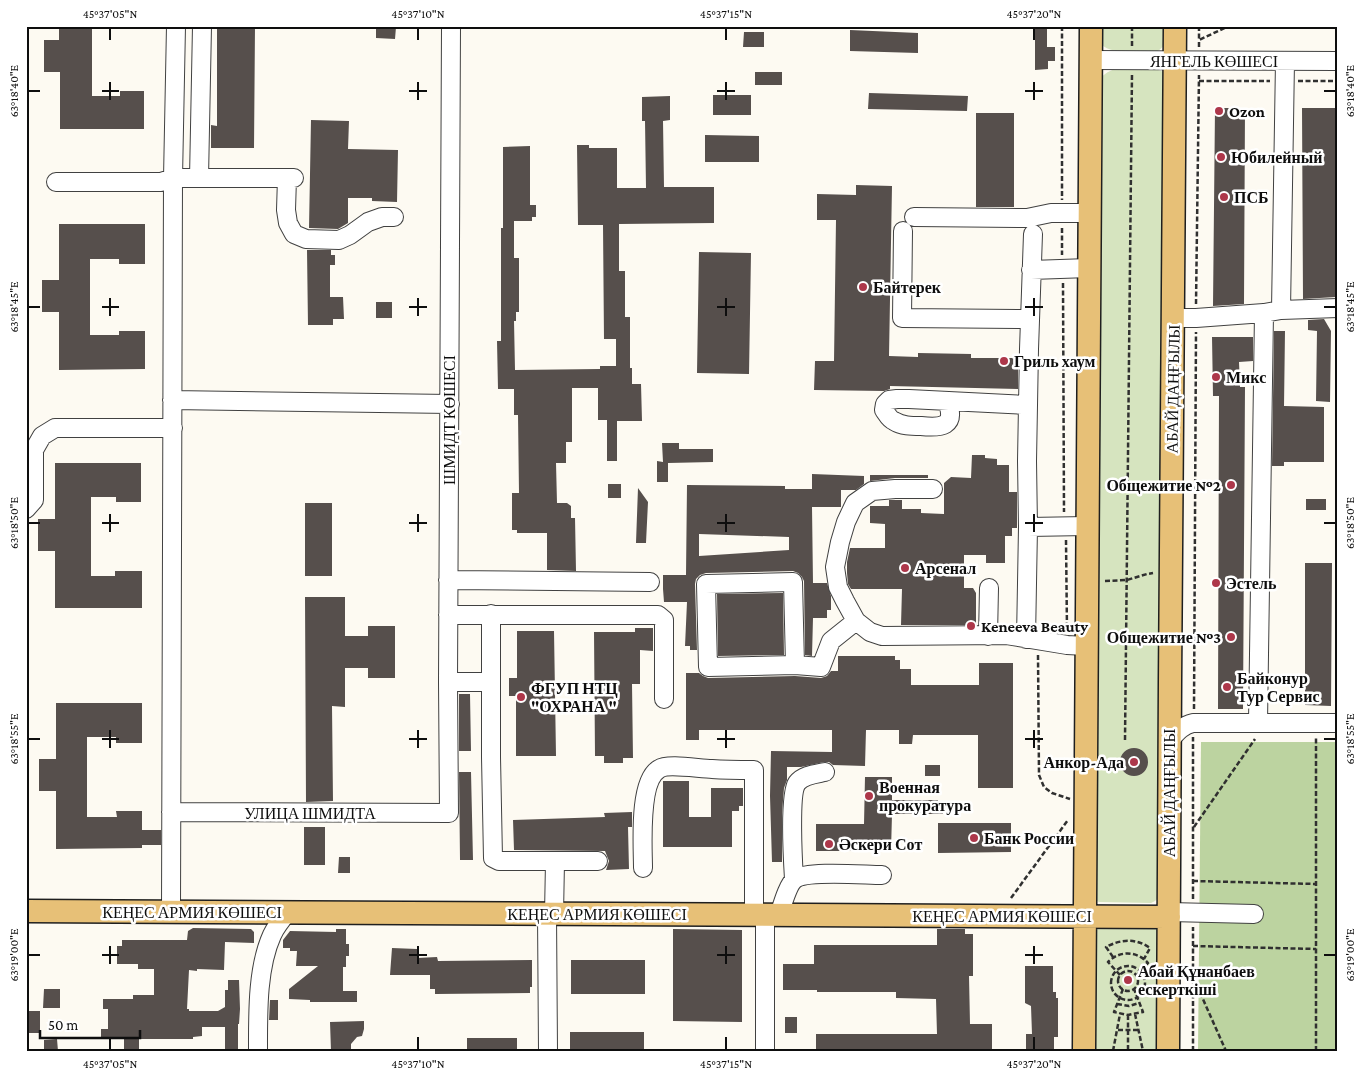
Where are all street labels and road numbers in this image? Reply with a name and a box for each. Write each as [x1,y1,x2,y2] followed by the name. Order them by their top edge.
[1150,53,1278,70] street label: ЯНГЕЛЬ КӨШЕСІ
[1162,324,1184,453] street label: АБАЙ ДАҢҒЫЛЫ
[441,355,459,485] street label: ШМИДТ КӨШЕСІ
[1160,729,1179,857] street label: АБАЙ ДАҢҒЫЛЫ
[244,805,376,823] street label: УЛИЦА ШМИДТА
[102,904,282,922] street label: КЕҢЕС АРМИЯ КӨШЕСІ
[507,906,687,924] street label: КЕҢЕС АРМИЯ КӨШЕСІ
[912,908,1092,926] street label: КЕҢЕС АРМИЯ КӨШЕСІ

